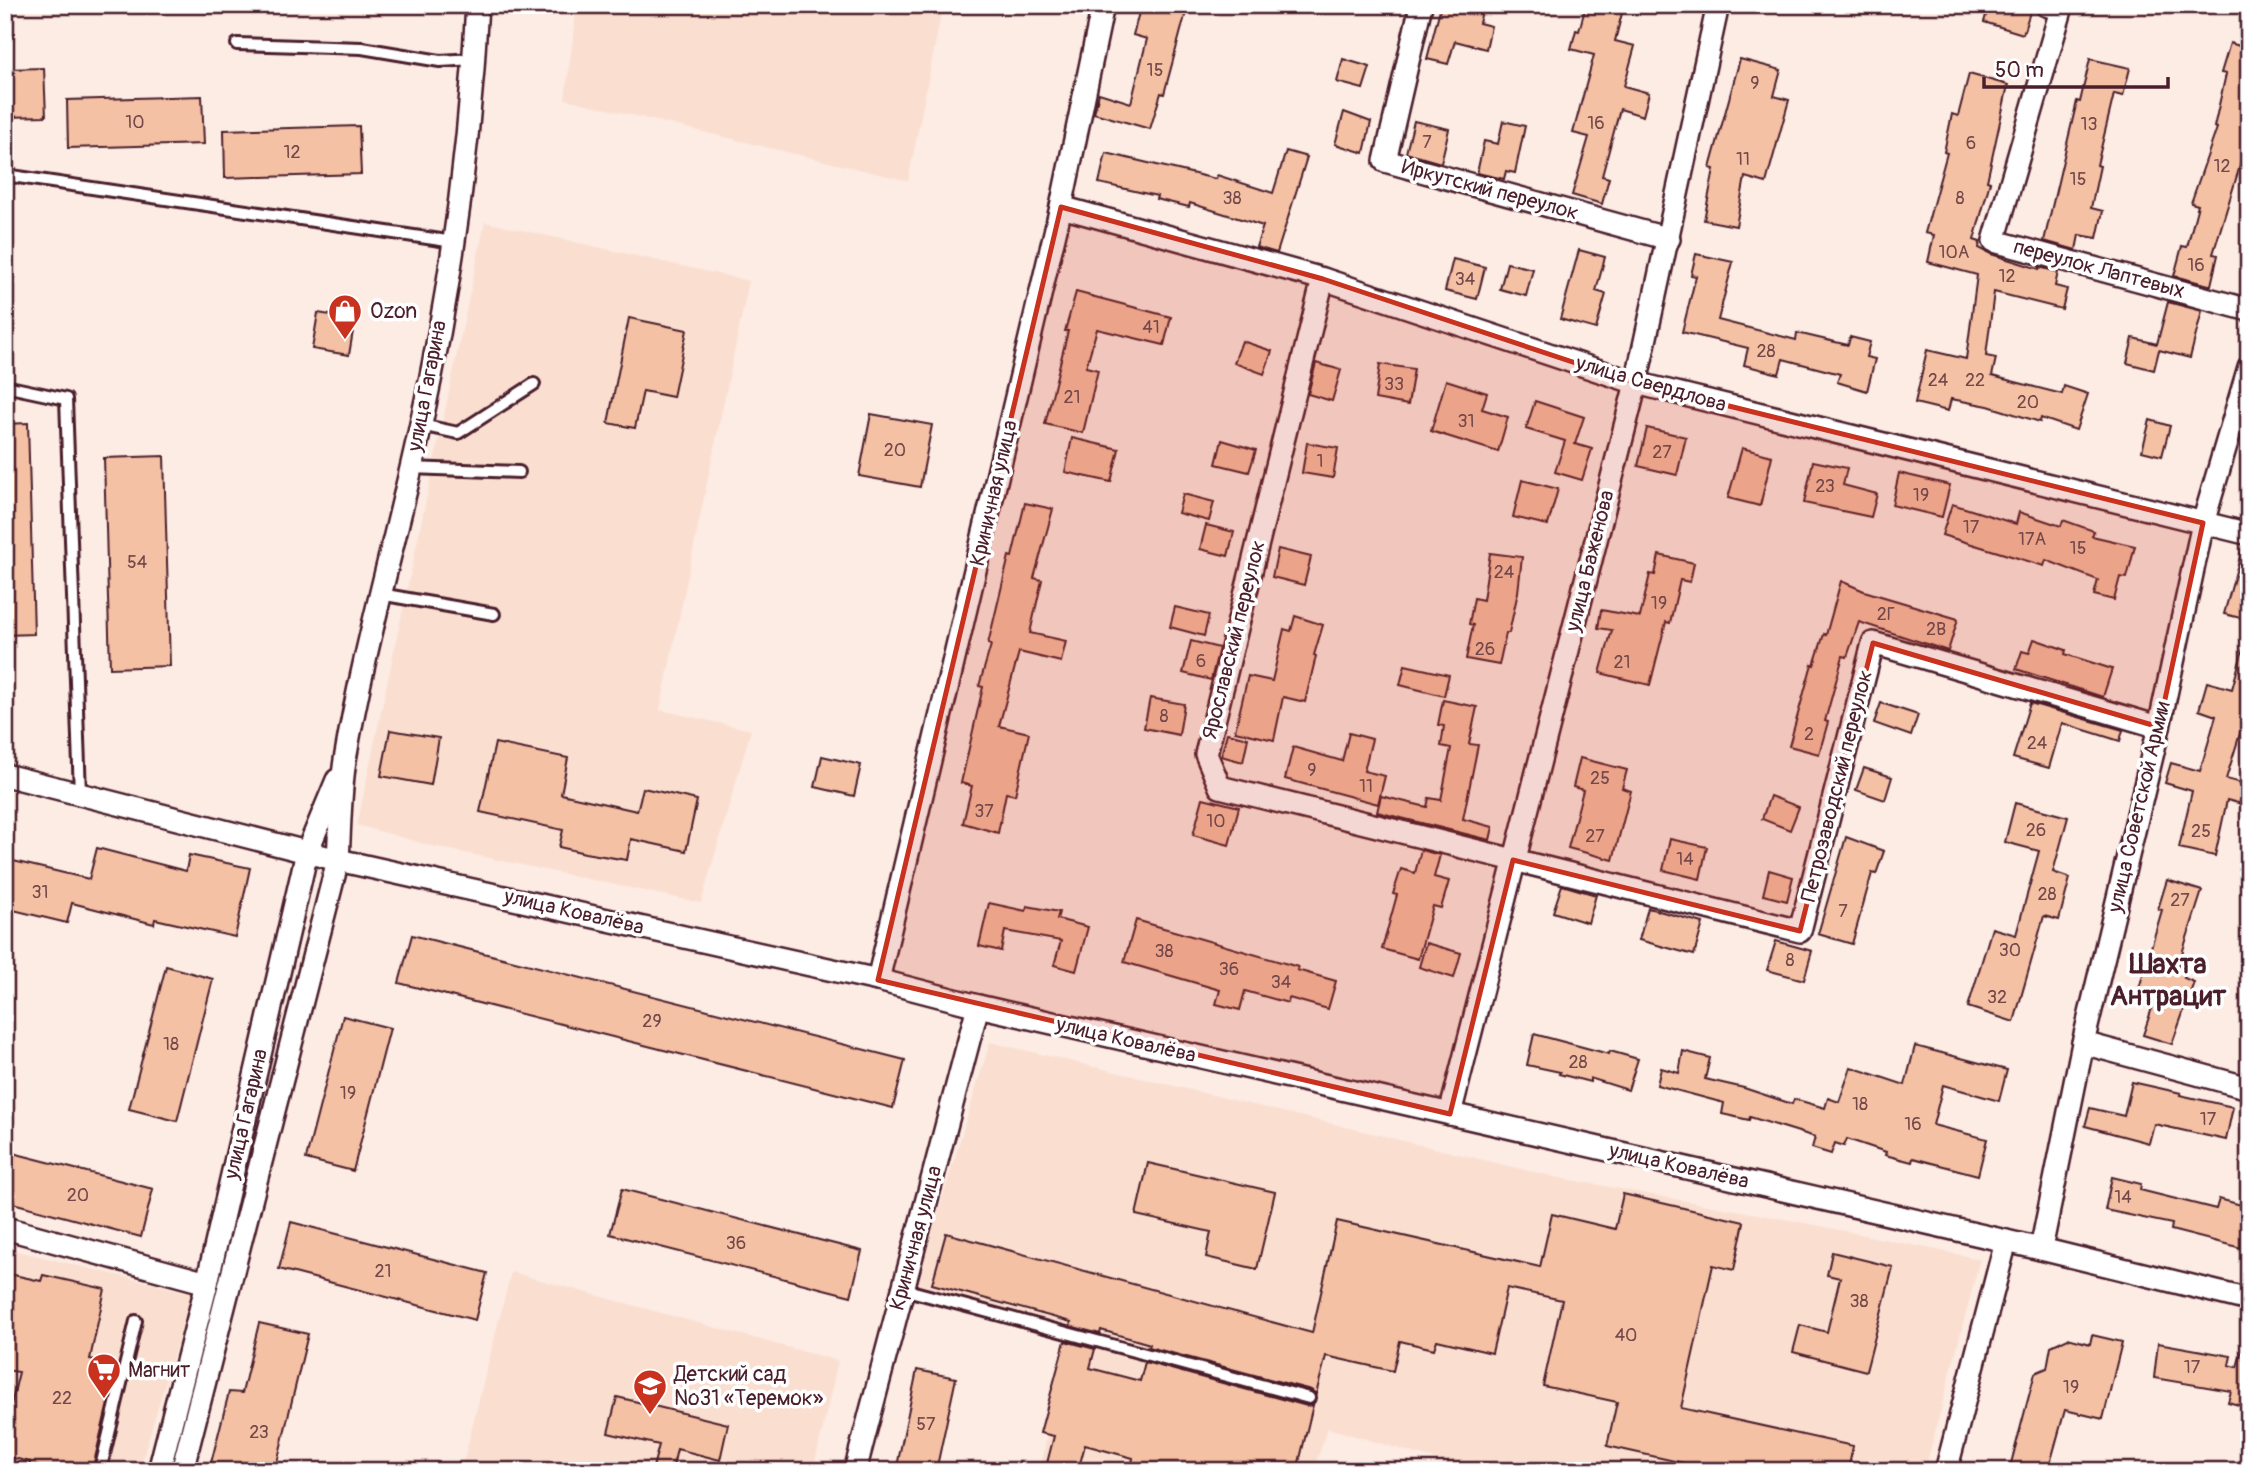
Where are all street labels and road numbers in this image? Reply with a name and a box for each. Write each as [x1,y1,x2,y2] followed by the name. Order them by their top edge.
[1399,153,1581,227] street label: Иркутский переулок
[2010,233,2188,305] street label: переулок Лаптевых
[401,318,453,455] street label: улица Гагарина
[1572,349,1729,418] street label: улица Свердлова
[964,418,1024,568] street label: Криничная улица
[1559,487,1621,636] street label: улица Баженова
[1196,538,1272,742] street label: Ярославский переулок
[1795,667,1879,905] street label: Петрозаводский переулок
[2101,699,2176,916] street label: улица Советской Армии
[500,883,647,941] street label: улица Ковалёва
[1052,1011,1199,1069] street label: улица Ковалёва
[218,1046,274,1183] street label: улица Гагарина
[1605,1137,1752,1195] street label: улица Ковалёва
[884,1163,948,1313] street label: Криничная улица

